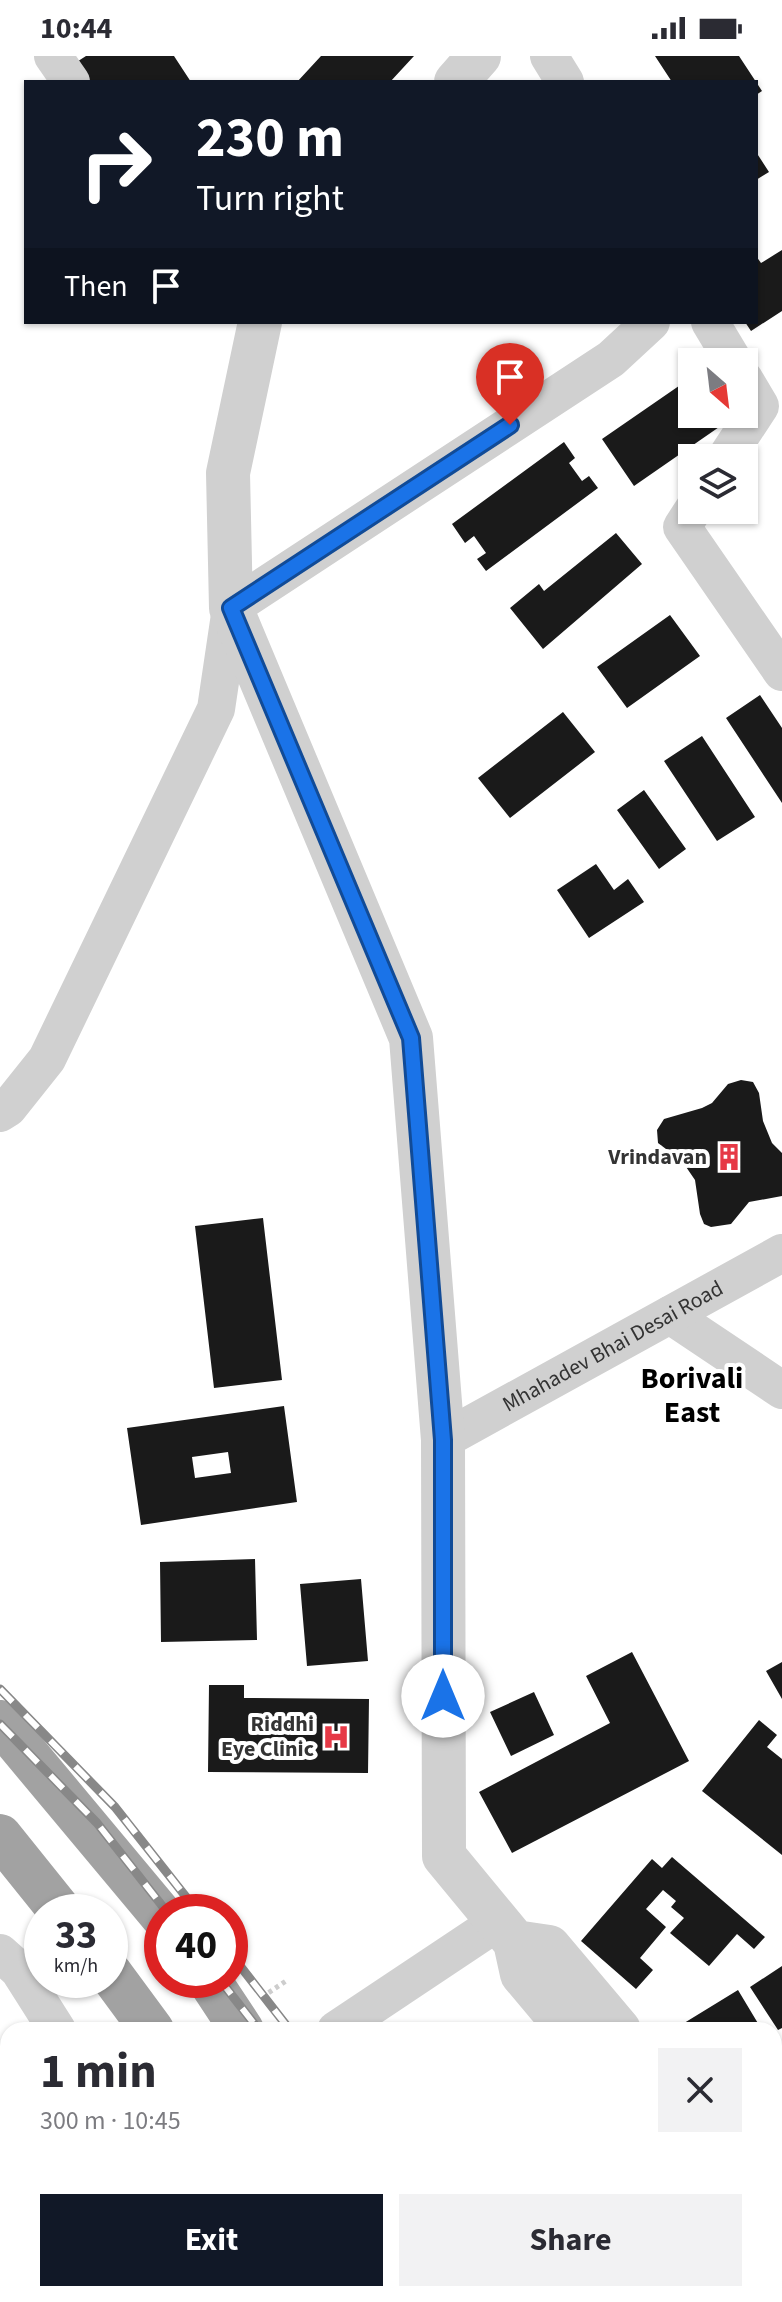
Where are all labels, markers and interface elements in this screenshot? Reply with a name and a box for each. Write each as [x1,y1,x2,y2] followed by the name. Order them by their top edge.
[40,7,112,50] text: 10:44
[196,99,344,178] text: 230 m
[64,112,168,216] icon: right
[196,173,344,224] text: Turn right
[144,264,188,308] icon: arrive
[64,265,128,308] text: Then
[476,343,544,425] pin
[678,348,758,428] north arrow
[678,348,758,524] map controls
[488,355,532,399] icon: arrive
[678,444,758,524] button: layers
[607,1141,707,1173] place label: Vrindavan
[714,1142,744,1172] building icon: Vrindavan
[497,1272,729,1420] street label: Mhahadev Bhai Desai Road
[641,1357,743,1434] district label: Borivali East
[401,1654,485,1738] position arrow
[221,1708,314,1765] place label: Riddhi Eye Clinic
[321,1722,351,1752] hospital icon: Riddhi Eye Clinic
[144,1894,248,1998] speed limit sign: 40
[55,1907,97,1964] text: 33
[54,1952,98,1980] text: km/h
[40,2038,157,2106] text: 1 min
[658,2048,742,2132] button: close
[40,2102,181,2139] text: 300 m · 10:45
[40,2194,383,2286] button: Exit
[399,2194,742,2286] button: Share

